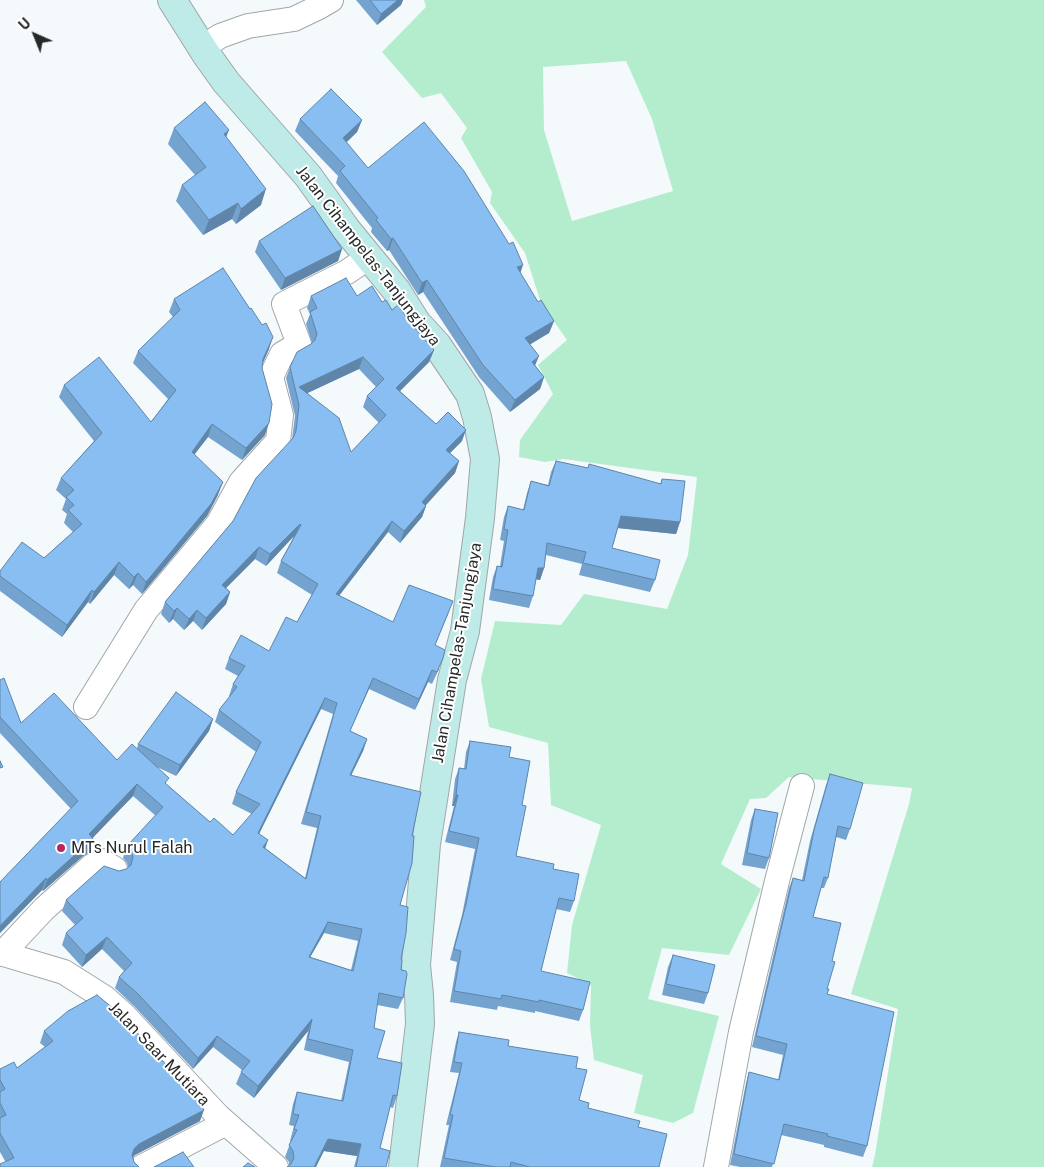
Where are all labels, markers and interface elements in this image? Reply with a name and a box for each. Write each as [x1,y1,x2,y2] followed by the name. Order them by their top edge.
[10,10,60,60] north arrow
[15,15,34,33] text: U
[292,162,444,350] street label: Jalan Cihampelas-Tanjungjaya
[428,541,486,765] street label: Jalan Cihampelas-Tanjungjaya
[71,838,192,858] place label: MTs Nurul Falah
[55,842,67,854] marker: MTs Nurul Falah
[104,998,214,1110] street label: Jalan Saar Mutiara

